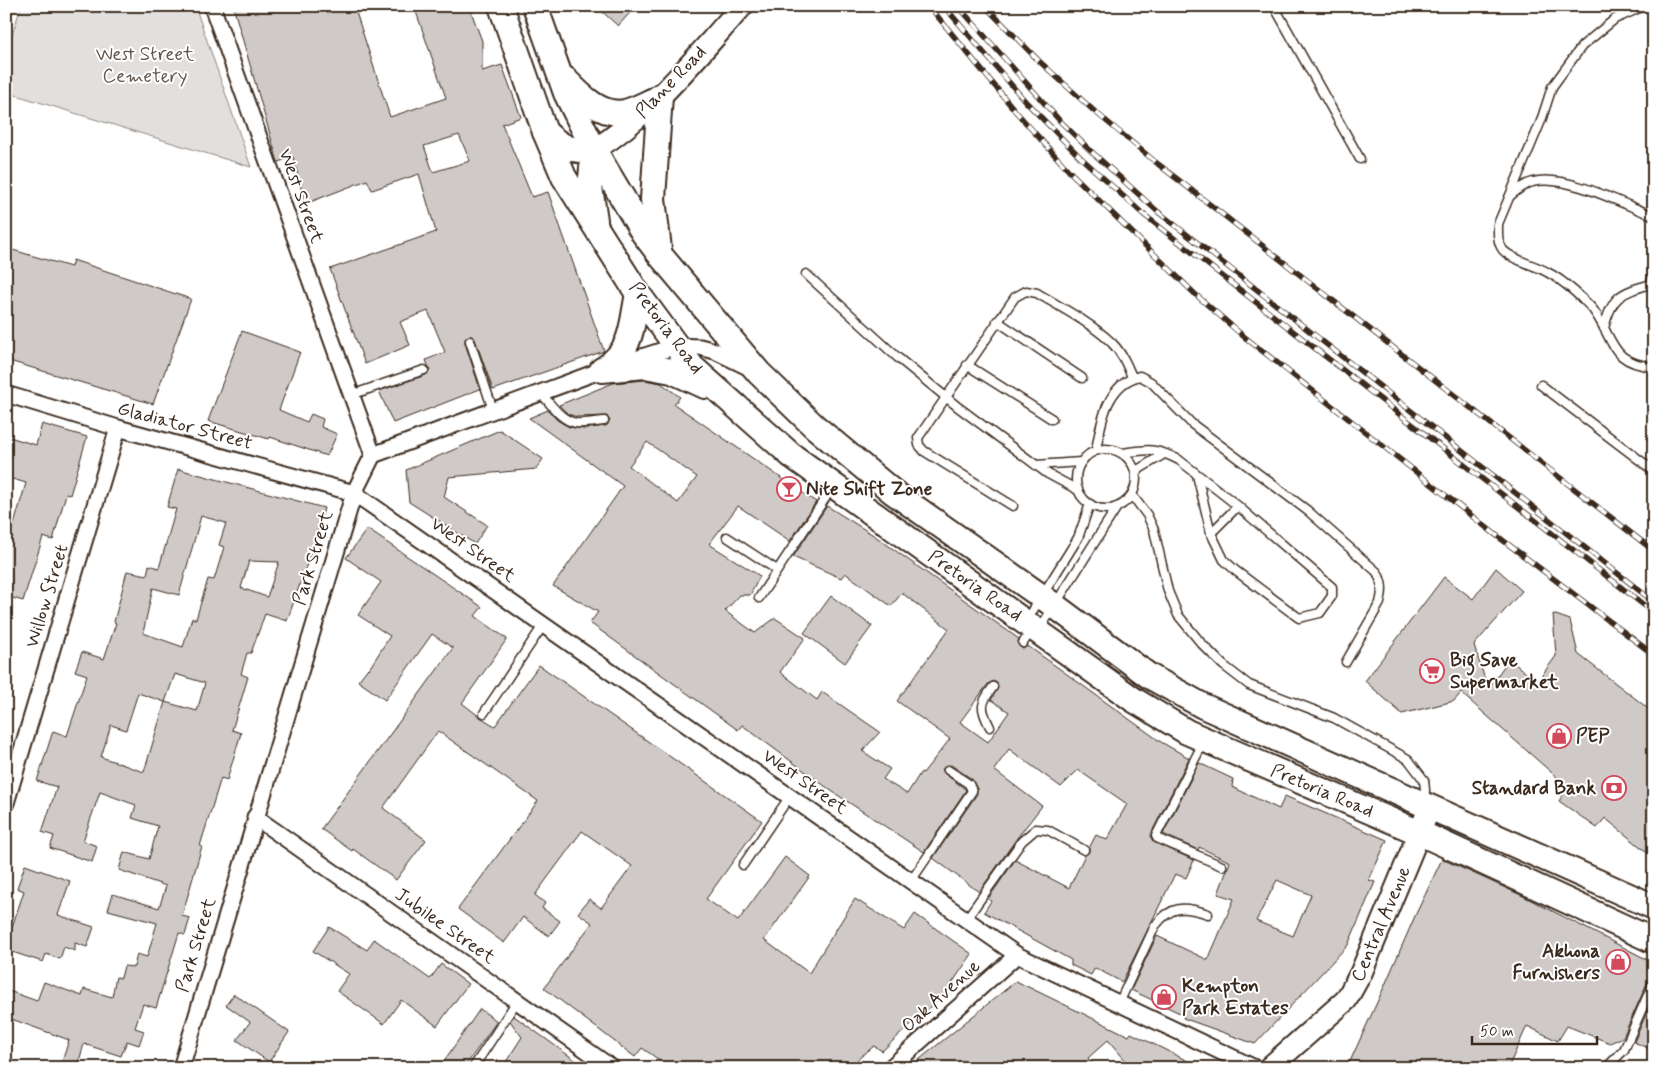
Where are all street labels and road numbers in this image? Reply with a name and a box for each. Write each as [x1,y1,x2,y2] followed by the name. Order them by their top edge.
[630,40,712,124] street label: Plane Road
[272,145,330,247] street label: West Street
[623,277,709,379] street label: Pretoria Road
[115,396,255,456] street label: Gladiator Street
[287,508,339,608] street label: Park Street
[425,512,521,588] street label: West Street
[19,541,75,651] street label: Willow Street
[923,544,1027,628] street label: Pretoria Road
[757,744,853,820] street label: West Street
[1267,758,1377,824] street label: Pretoria Road
[1345,862,1417,986] street label: Central Avenue
[390,882,500,970] street label: Jubilee Street
[170,895,222,995] street label: Park Street
[896,954,986,1038] street label: Oak Avenue

